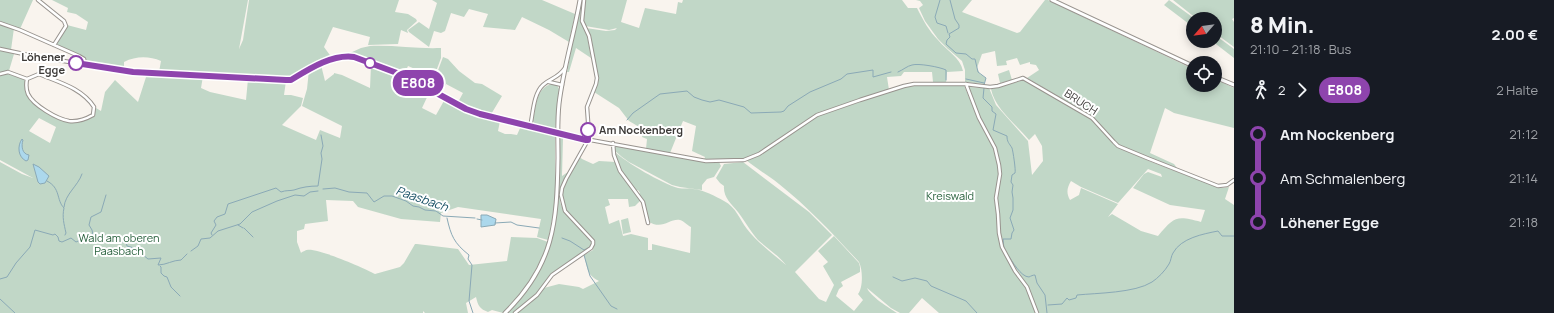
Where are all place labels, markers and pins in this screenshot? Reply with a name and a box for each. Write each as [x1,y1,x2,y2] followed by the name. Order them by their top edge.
[21,49,66,77] place label: Löhener Egge
[68,55,84,71] marker: Löhener Egge
[364,57,376,69] unlabelled marker
[580,122,596,138] marker: Am Nockenberg
[599,122,683,137] place label: Am Nockenberg

